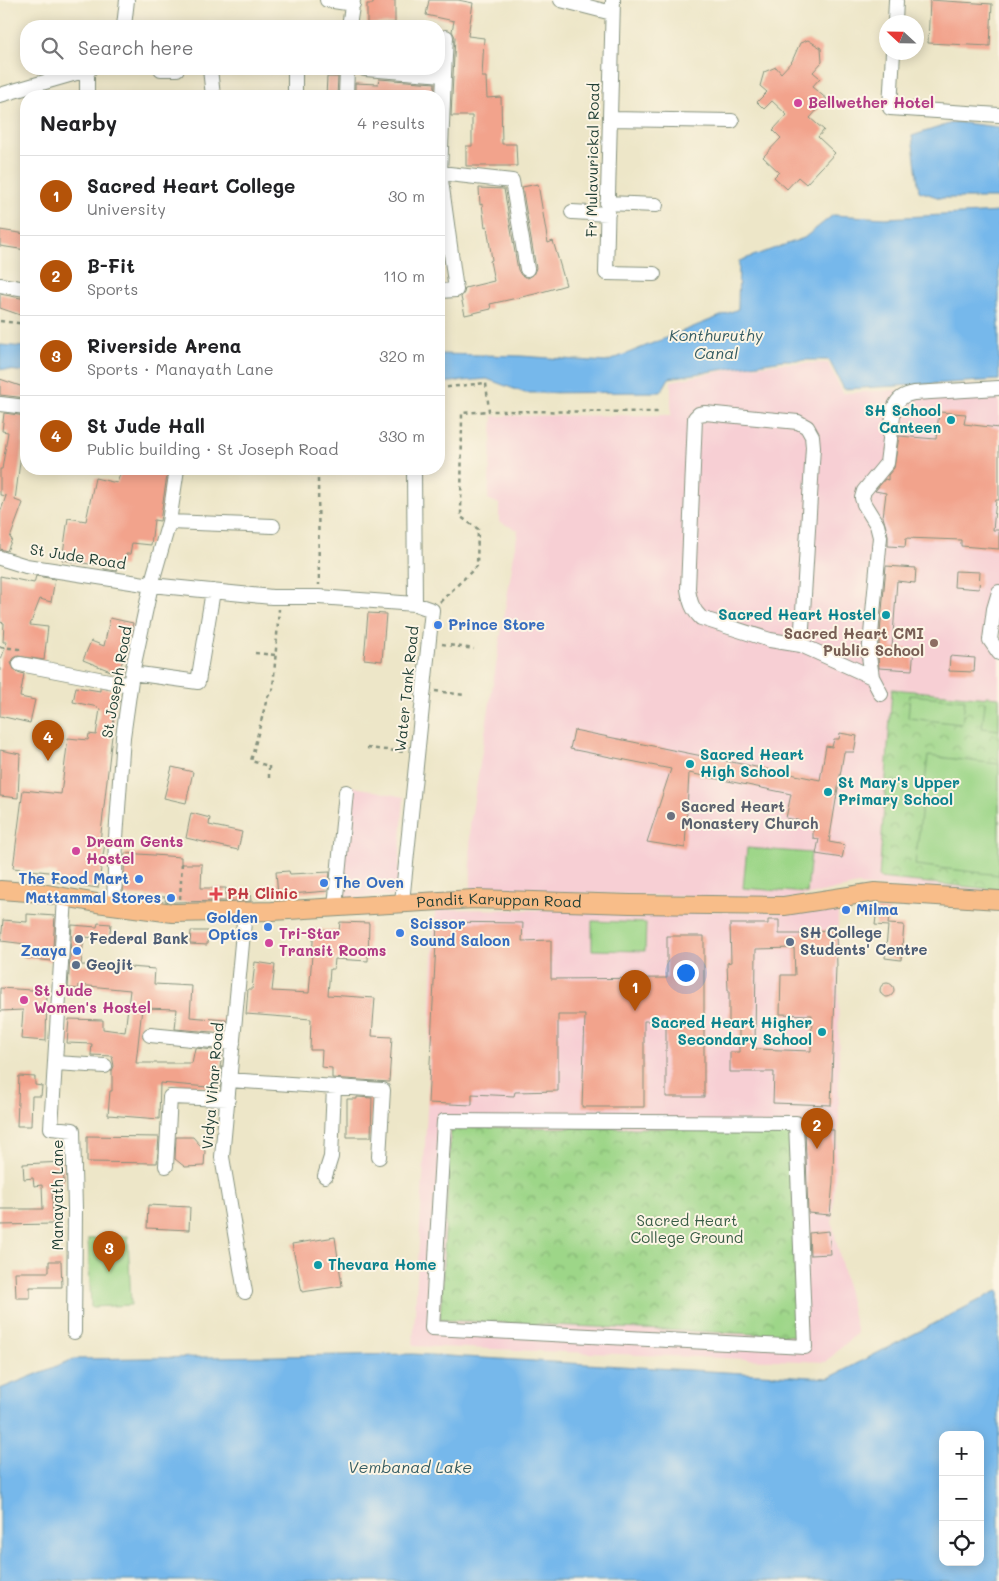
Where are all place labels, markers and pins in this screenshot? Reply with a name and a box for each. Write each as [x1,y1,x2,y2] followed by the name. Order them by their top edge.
[808,92,934,112] place label: Bellwether Hotel
[792,97,804,109] marker: Bellwether Hotel
[865,400,941,437] place label: SH School Canteen
[945,414,957,426] marker: SH School Canteen
[718,604,876,624] place label: Sacred Heart Hostel
[880,609,892,621] marker: Sacred Heart Hostel
[448,614,545,634] place label: Prince Store
[432,619,444,631] marker: Prince Store
[784,623,924,660] place label: Sacred Heart CMI Public School
[928,637,940,649] marker: Sacred Heart CMI Public School
[32,720,64,761] pin: 4
[700,744,804,781] place label: Sacred Heart High School
[684,758,696,770] marker: Sacred Heart High School
[838,772,960,809] place label: St Mary's Upper Primary School
[822,786,834,798] marker: St Mary's Upper Primary School
[681,796,819,833] place label: Sacred Heart Monastery Church
[665,810,677,822] marker: Sacred Heart Monastery Church
[86,831,183,868] place label: Dream Gents Hostel
[70,845,82,857] marker: Dream Gents Hostel
[19,868,129,888] place label: The Food Mart
[334,872,404,892] place label: The Oven
[133,873,145,885] marker: The Food Mart
[318,877,330,889] marker: The Oven
[227,883,298,903] place label: PH Clinic
[25,887,161,907] place label: Mattammal Stores
[209,887,223,901] marker: PH Clinic
[165,892,177,904] marker: Mattammal Stores
[856,899,898,919] place label: Milma
[840,904,852,916] marker: Milma
[206,907,258,944] place label: Golden Optics
[410,913,510,950] place label: Scissor Sound Saloon
[262,921,274,933] marker: Golden Optics
[800,922,927,959] place label: SH College Students' Centre
[279,923,386,960] place label: Tri-Star Transit Rooms
[394,927,406,939] marker: Scissor Sound Saloon
[89,928,188,948] place label: Federal Bank
[73,933,85,945] marker: Federal Bank
[784,936,796,948] marker: SH College Students' Centre
[263,937,275,949] marker: Tri-Star Transit Rooms
[21,940,67,960] place label: Zaaya
[71,945,83,957] marker: Zaaya
[86,954,133,974] place label: Geojit
[70,959,82,971] marker: Geojit
[619,970,651,1011] pin: 1
[34,980,151,1017] place label: St Jude Women's Hostel
[18,994,30,1006] marker: St Jude Women's Hostel
[651,1012,812,1049] place label: Sacred Heart Higher Secondary School
[816,1026,828,1038] marker: Sacred Heart Higher Secondary School
[801,1108,833,1149] pin: 2
[93,1231,125,1272] pin: 3
[328,1254,436,1274] place label: Thevara Home
[312,1259,324,1271] marker: Thevara Home

